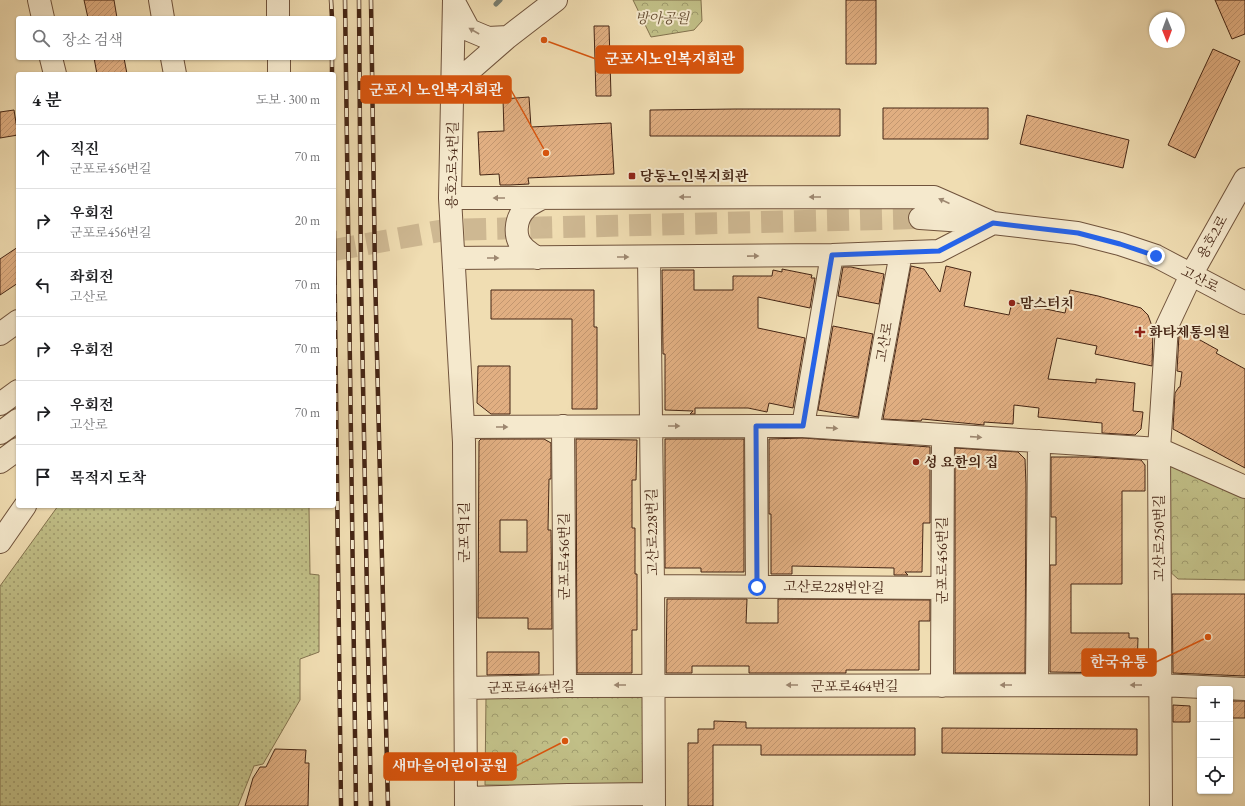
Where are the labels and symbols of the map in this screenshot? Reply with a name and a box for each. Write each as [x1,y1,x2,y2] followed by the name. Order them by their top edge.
[635,9,691,27] park label: 방아공원
[1149,12,1185,48] north arrow
[468,27,480,34] one-way arrow
[596,46,743,73] callout: 군포시노인복지회관
[605,49,736,68] text: 군포시노인복지회관
[361,76,511,103] callout: 군포시 노인복지회관
[369,80,503,99] text: 군포시 노인복지회관
[442,121,462,209] street label: 용호2로54번길
[640,167,749,185] place label: 당동노인복지회관
[627,171,637,181] marker: 당동노인복지회관
[678,194,691,200] one-way arrow
[808,194,821,200] one-way arrow
[492,195,505,201] one-way arrow
[939,198,950,204] one-way arrow
[1193,212,1232,262] street label: 용호2로
[1147,247,1165,265] route end
[747,253,760,259] one-way arrow
[617,254,629,261] one-way arrow
[487,255,500,261] one-way arrow
[1178,262,1223,296] street label: 고산로
[1020,294,1074,312] place label: 맘스터치
[1007,298,1017,308] marker: 맘스터치
[872,320,896,364] street label: 고산로
[1149,323,1230,341] place label: 화타제통의원
[1134,326,1146,338] marker: 화타제통의원
[668,423,681,429] one-way arrow
[496,424,509,430] one-way arrow
[826,424,838,431] one-way arrow
[970,434,983,440] one-way arrow
[924,453,998,471] place label: 성 요한의 집
[911,457,921,467] marker: 성 요한의 집
[642,488,662,576] street label: 고산로228번길
[1150,494,1168,582] street label: 고산로250번길
[455,502,473,562] street label: 군포역1길
[555,512,573,600] street label: 군포로456번길
[933,516,951,604] street label: 군포로456번길
[783,577,885,597] street label: 고산로228번안길
[748,578,766,596] route start
[1082,649,1156,676] callout: 한국유통
[1090,652,1148,671] text: 한국유통
[487,677,575,697] street label: 군포로464번길
[811,677,899,695] street label: 군포로464번길
[613,682,626,688] one-way arrow
[785,682,798,688] one-way arrow
[999,682,1012,688] one-way arrow
[1129,682,1142,688] one-way arrow
[384,753,516,780] callout: 새마을어린이공원
[392,756,508,775] text: 새마을어린이공원

